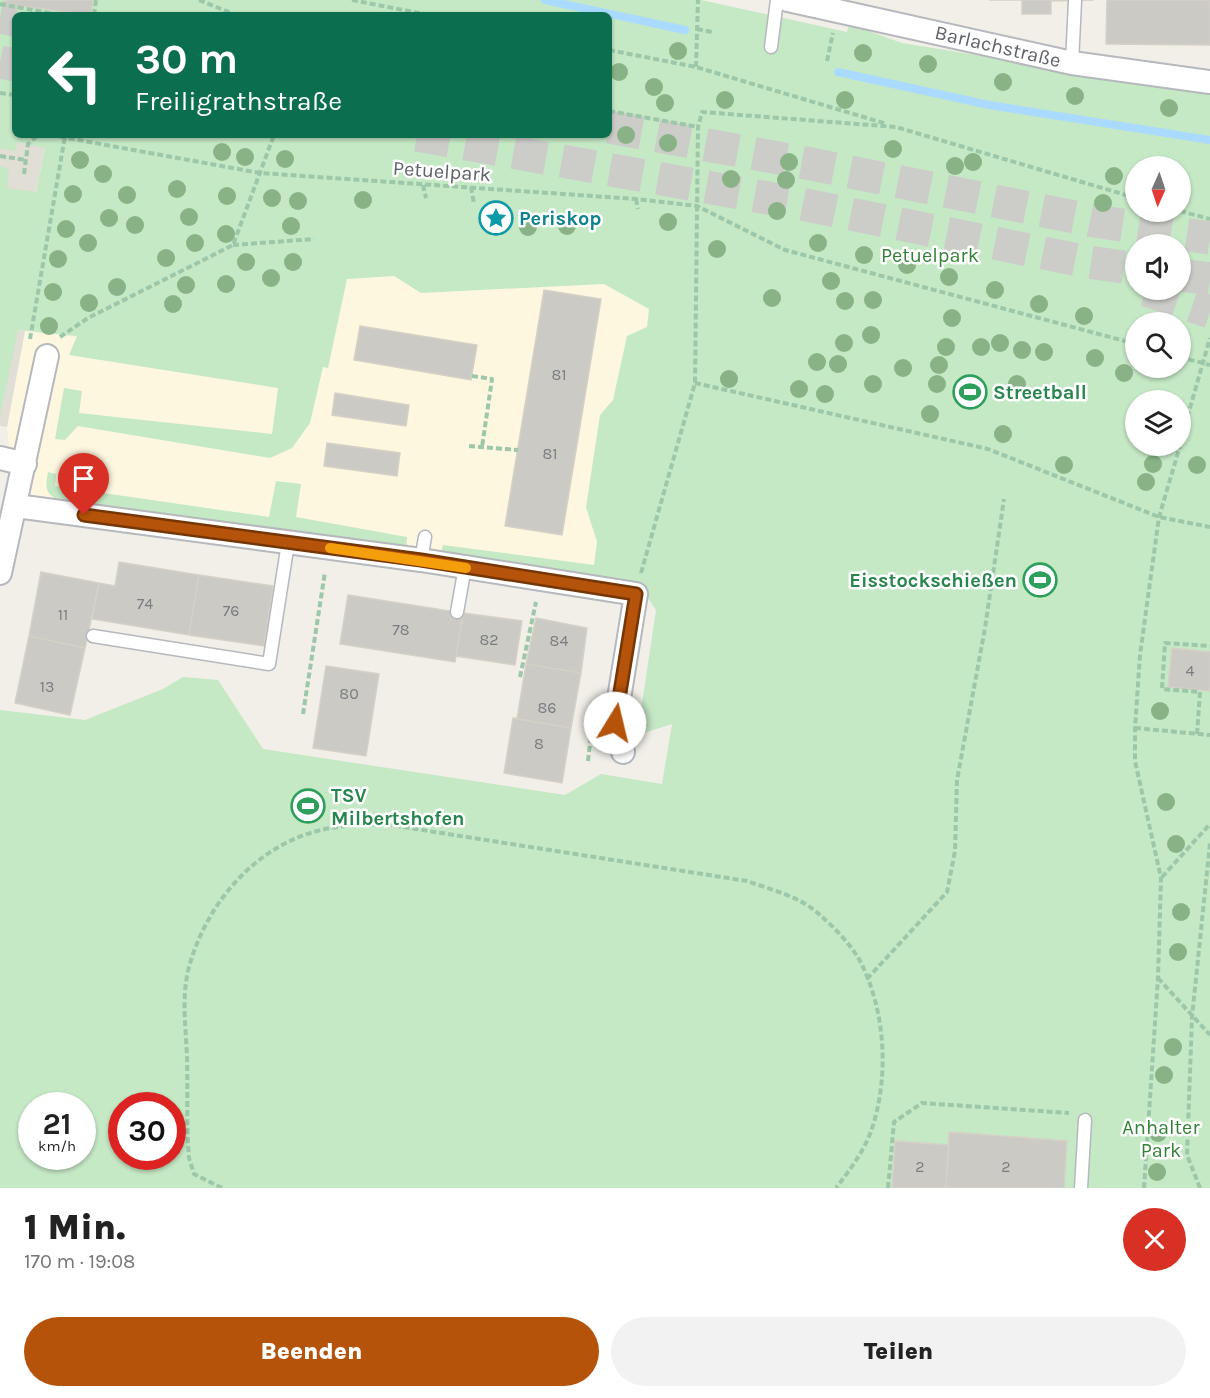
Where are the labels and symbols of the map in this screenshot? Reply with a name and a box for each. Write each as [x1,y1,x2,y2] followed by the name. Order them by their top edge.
[933,21,1063,72] street label: Barlachstraße
[1125,156,1191,222] north arrow
[392,157,492,186] street label: Petuelpark
[478,200,514,236] place icon: Periskop
[519,207,602,230] place label: Periskop
[881,244,979,267] park label: Petuelpark
[551,365,567,384] house number: 81
[952,374,988,410] sports icon: Streetball
[993,381,1087,404] place label: Streetball
[542,444,558,463] house number: 81
[58,453,109,515] pin
[1022,562,1058,598] sports icon: Eisstockschießen
[849,569,1017,592] place label: Eisstockschießen
[137,594,153,613] house number: 74
[223,601,239,620] house number: 76
[58,605,68,624] house number: 11
[392,620,410,639] house number: 78
[479,630,499,649] house number: 82
[550,631,568,650] house number: 84
[1186,661,1195,680] house number: 4
[40,677,54,696] house number: 13
[339,684,359,703] house number: 80
[583,691,647,755] position arrow
[538,698,557,717] house number: 86
[534,734,544,753] house number: 8
[331,784,465,830] place label: TSV Milbertshofen
[290,788,326,824] sports icon: TSV Milbertshofen
[108,1092,186,1170] speed limit sign: 30
[1122,1116,1200,1162] park label: Anhalter Park
[915,1157,925,1176] house number: 2
[1001,1157,1011,1176] house number: 2

